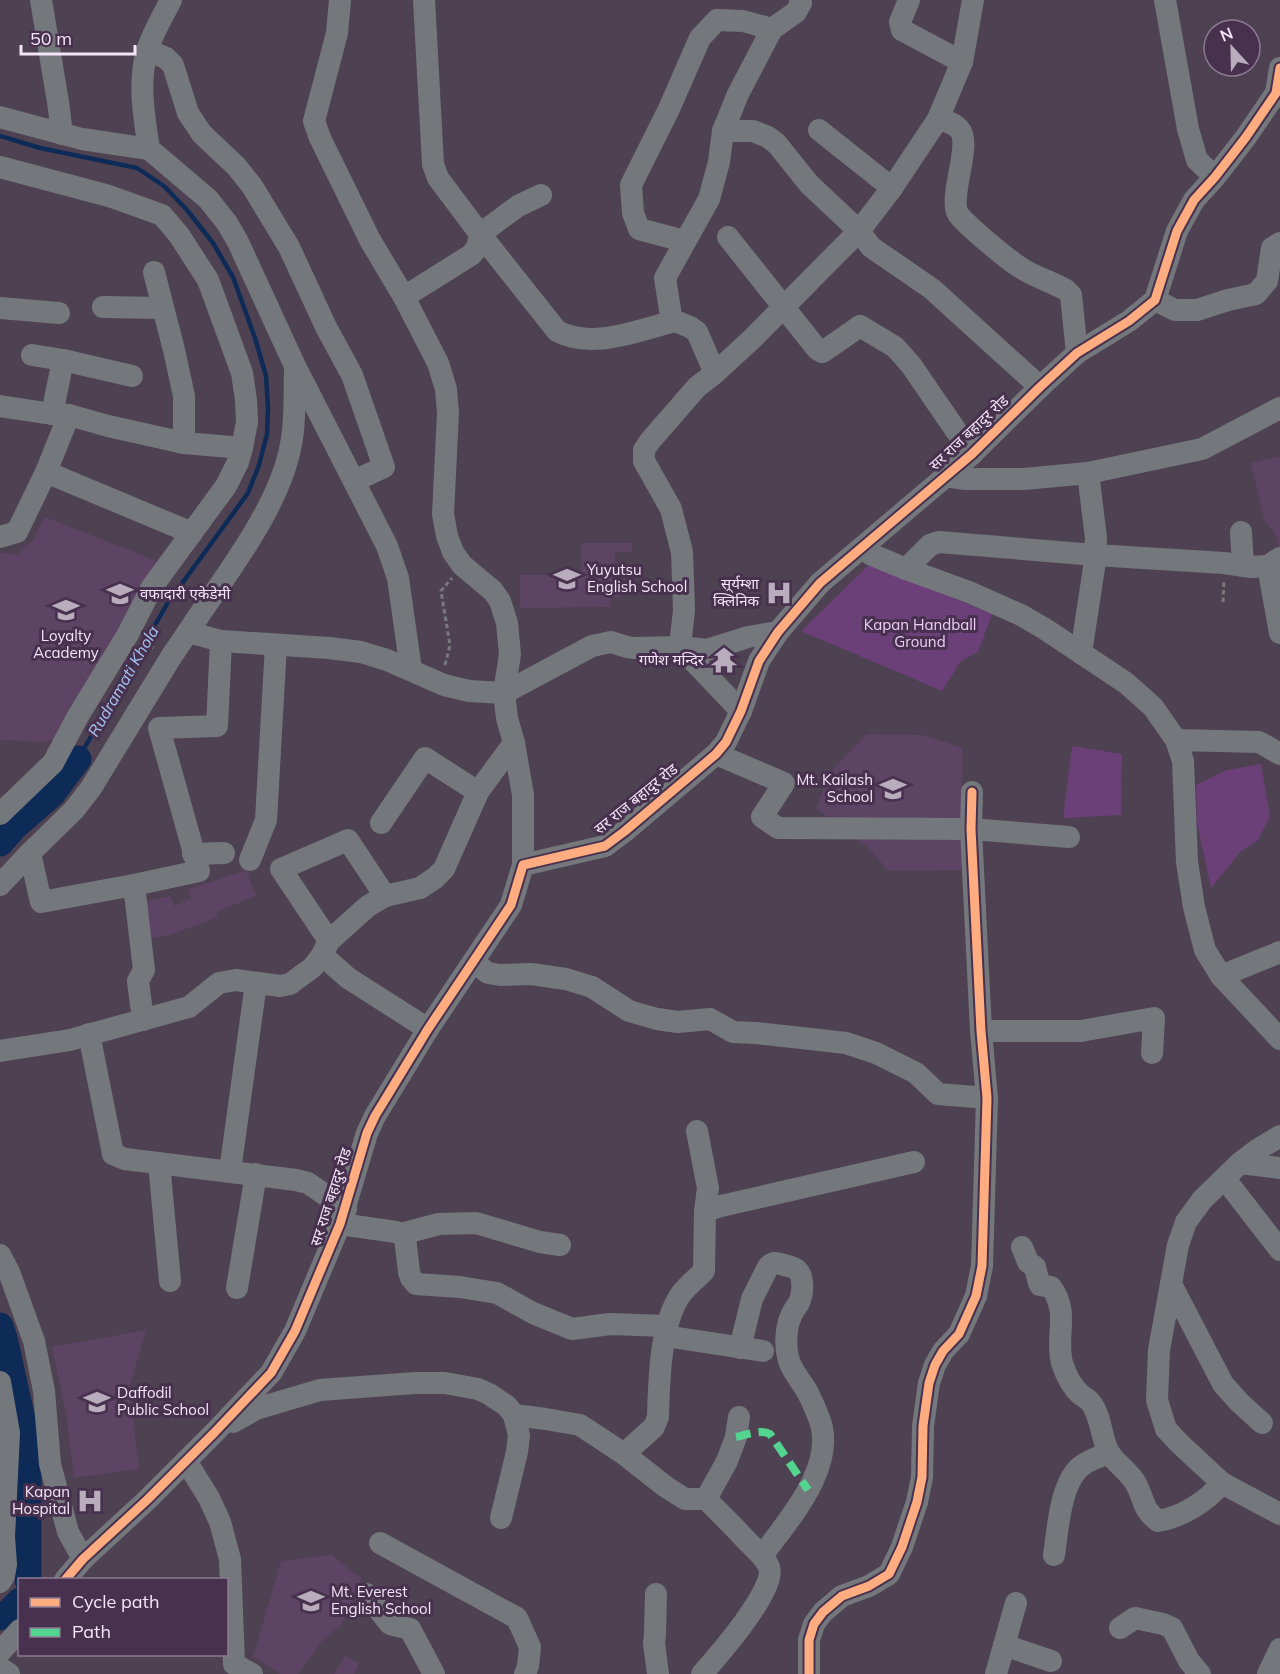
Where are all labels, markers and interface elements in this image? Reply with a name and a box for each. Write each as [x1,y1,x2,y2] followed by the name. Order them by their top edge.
[21,18,135,56] scale bar
[1202,18,1262,78] north arrow
[1217,23,1236,46] text: N
[30,27,72,50] text: 50 m
[925,390,1014,475] street label: सर राज बहादुर रोड
[586,560,687,596] place label: Yuyutsu English School
[552,564,582,594] school or university icon: Yuyutsu English School
[713,574,760,610] place label: सूर्यम्शा क्लिनिक
[764,578,794,608] hospital icon: सूर्यम्शा क्लिनिक
[105,579,135,609] school or university icon: वफादारी एकेडेमी
[140,584,231,603] place label: वफादारी एकेडेमी
[51,595,81,625] school or university icon: Loyalty Academy
[864,615,976,651] park label: Kapan Handball Ground
[83,622,163,740] water label: Rudramati Khola
[33,626,99,662] place label: Loyalty Academy
[709,645,739,675] temple icon: गणेश मन्दिर
[639,650,705,669] place label: गणेश मन्दिर
[590,759,683,839] street label: सर राज बहादुर रोड
[796,770,873,806] place label: Mt. Kailash School
[878,774,908,804] school or university icon: Mt. Kailash School
[306,1145,357,1248] street label: सर राज बहादुर रोड
[117,1383,209,1419] place label: Daffodil Public School
[82,1387,112,1417] school or university icon: Daffodil Public School
[12,1482,70,1518] place label: Kapan Hospital
[75,1486,105,1516] hospital icon: Kapan Hospital
[18,1578,228,1656] legend
[331,1582,431,1618] place label: Mt. Everest English School
[296,1586,326,1616] school or university icon: Mt. Everest English School
[72,1590,159,1613] text: Cycle path
[72,1620,111,1643] text: Path

